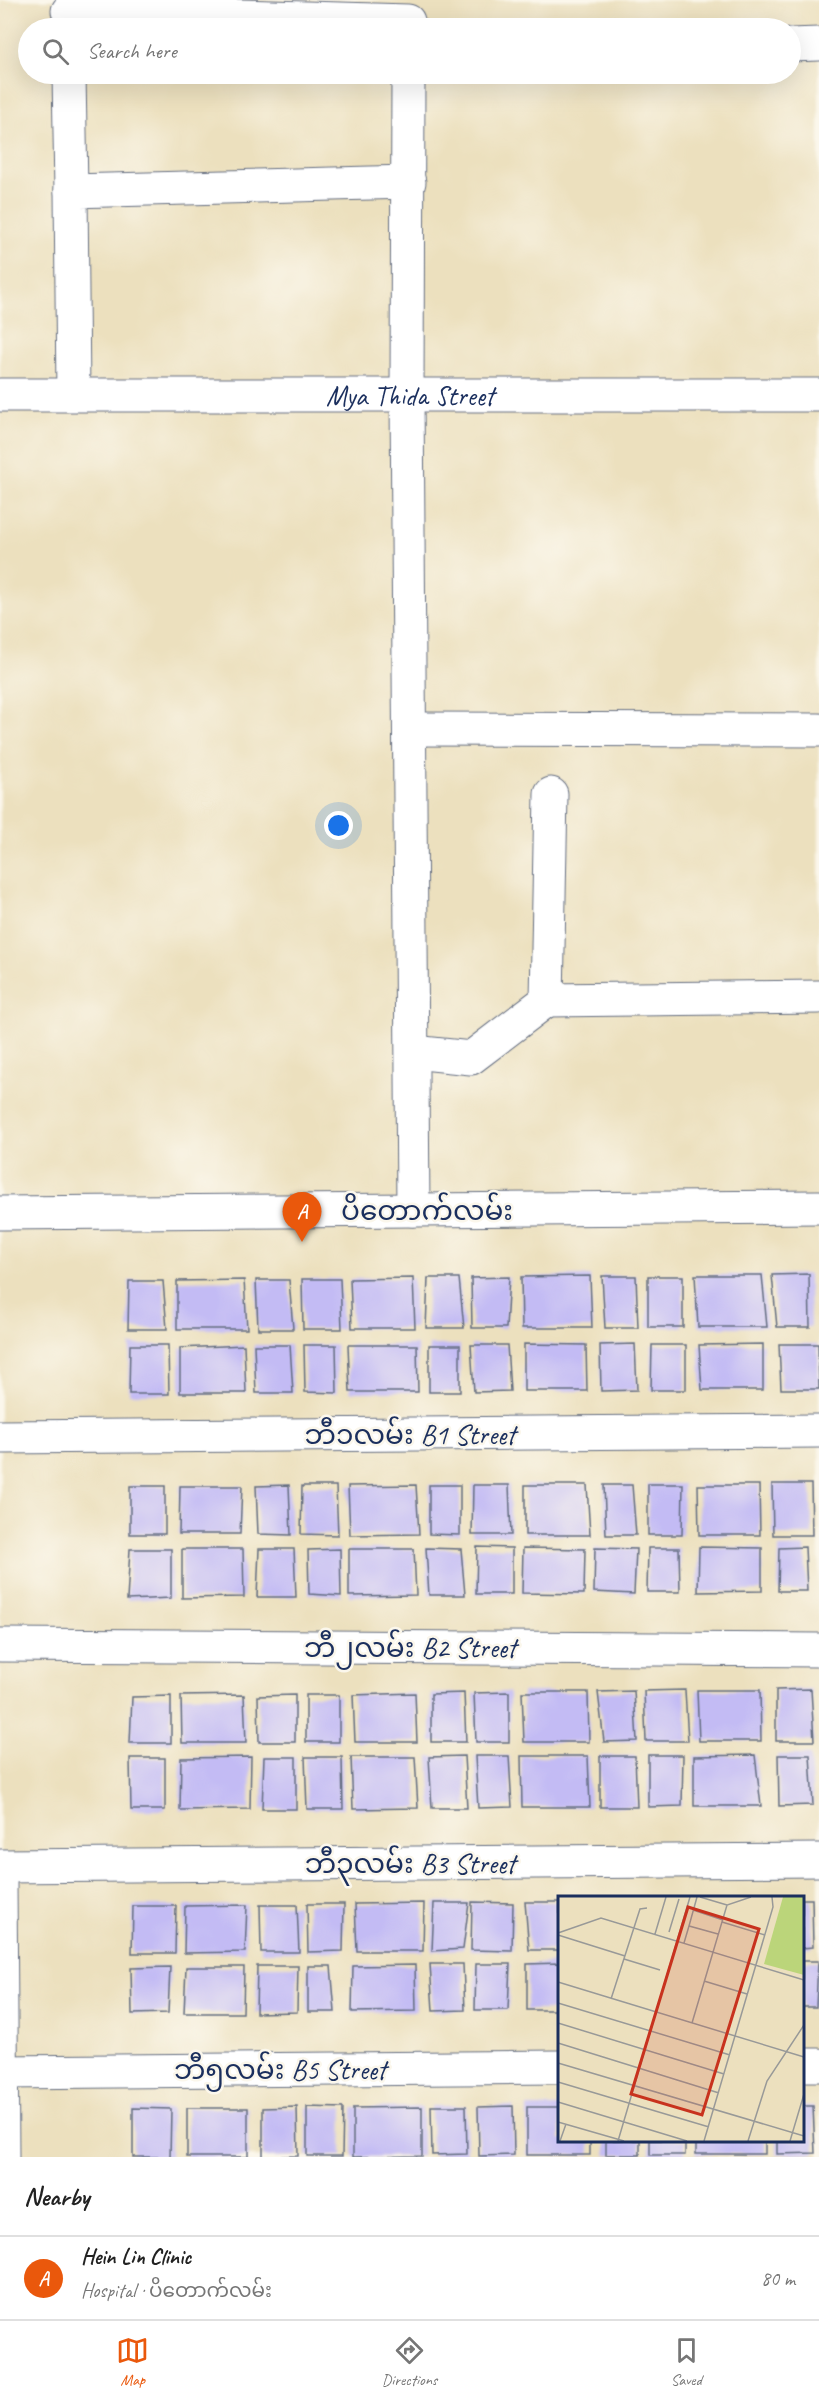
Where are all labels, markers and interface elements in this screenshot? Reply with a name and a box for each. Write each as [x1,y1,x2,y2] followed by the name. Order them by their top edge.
[18,18,801,84] search box
[39,35,72,68] icon: search
[87,37,177,65] text: Search here
[326,378,498,413] street label: Mya Thida Street
[324,811,353,840] your location
[282,1192,322,1242] pin: A
[341,1192,513,1228] street label: ပိတောက်လမ်း
[305,1416,519,1452] street label: ဘီ၁လမ်း B1 Street
[304,1629,520,1670] street label: ဘီ၂လမ်း B2 Street
[305,1845,519,1886] street label: ဘီ၃လမ်း B3 Street
[558,1896,804,2142] inset map
[174,2051,390,2092] street label: ဘီ၅လမ်း B5 Street
[24,2180,89,2213] text: Nearby
[81,2243,191,2271] text: Hein Lin Clinic
[38,2266,49,2291] text: A
[761,2266,795,2291] text: 80 m
[81,2278,272,2303] text: Hospital · ပိတောက်လမ်း
[116,2334,149,2390] tab: Map
[382,2334,437,2390] tab: Directions
[670,2334,703,2390] tab: Saved

